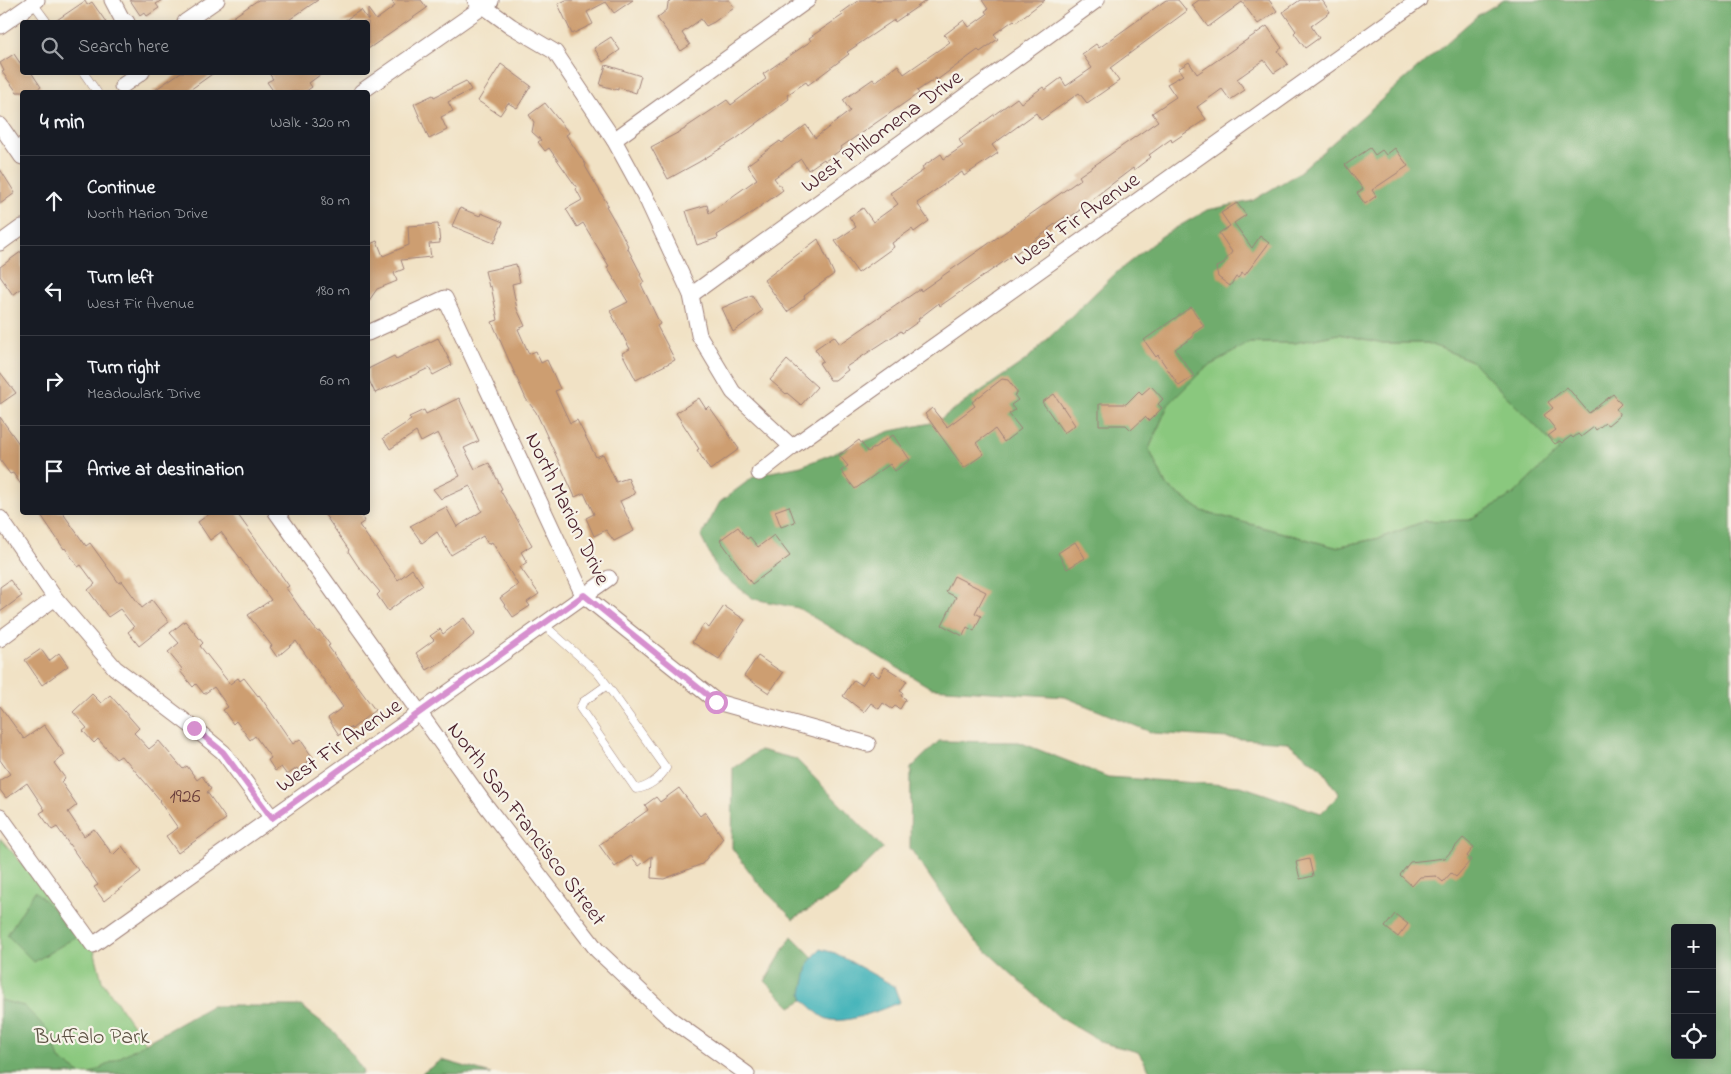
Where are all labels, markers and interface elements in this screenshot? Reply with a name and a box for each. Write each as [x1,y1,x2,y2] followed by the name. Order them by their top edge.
[20,20,370,75] search box
[38,34,66,62] icon: search
[78,34,169,61] text: Search here
[795,63,970,202] street label: West Philomena Drive
[40,108,84,138] text: 4 min
[270,111,350,135] text: Walk · 320 m
[1008,165,1147,276] street label: West Fir Avenue
[87,175,155,202] text: Continue
[40,187,68,215] icon: ahead
[321,189,350,213] text: 80 m
[87,202,208,226] text: North Marion Drive
[87,265,154,292] text: Turn left
[40,277,68,305] icon: left
[316,279,350,303] text: 180 m
[87,292,194,316] text: West Fir Avenue
[87,355,160,382] text: Turn right
[40,367,68,395] icon: right
[320,369,350,393] text: 60 m
[87,382,201,406] text: Meadowlark Drive
[515,428,617,591] street label: North Marion Drive
[40,457,68,485] icon: arrive
[87,457,244,484] text: Arrive at destination
[270,691,409,802] street label: West Fir Avenue
[705,691,728,714] route start
[438,716,613,934] street label: North San Francisco Street
[183,717,206,740] route end
[169,783,201,812] house number: 1926
[1671,924,1716,1059] map controls
[1671,924,1716,969] button: +
[1671,969,1716,1014] button: −
[1671,1014,1716,1059] button: locate
[33,1022,150,1054] park label: Buffalo Park

